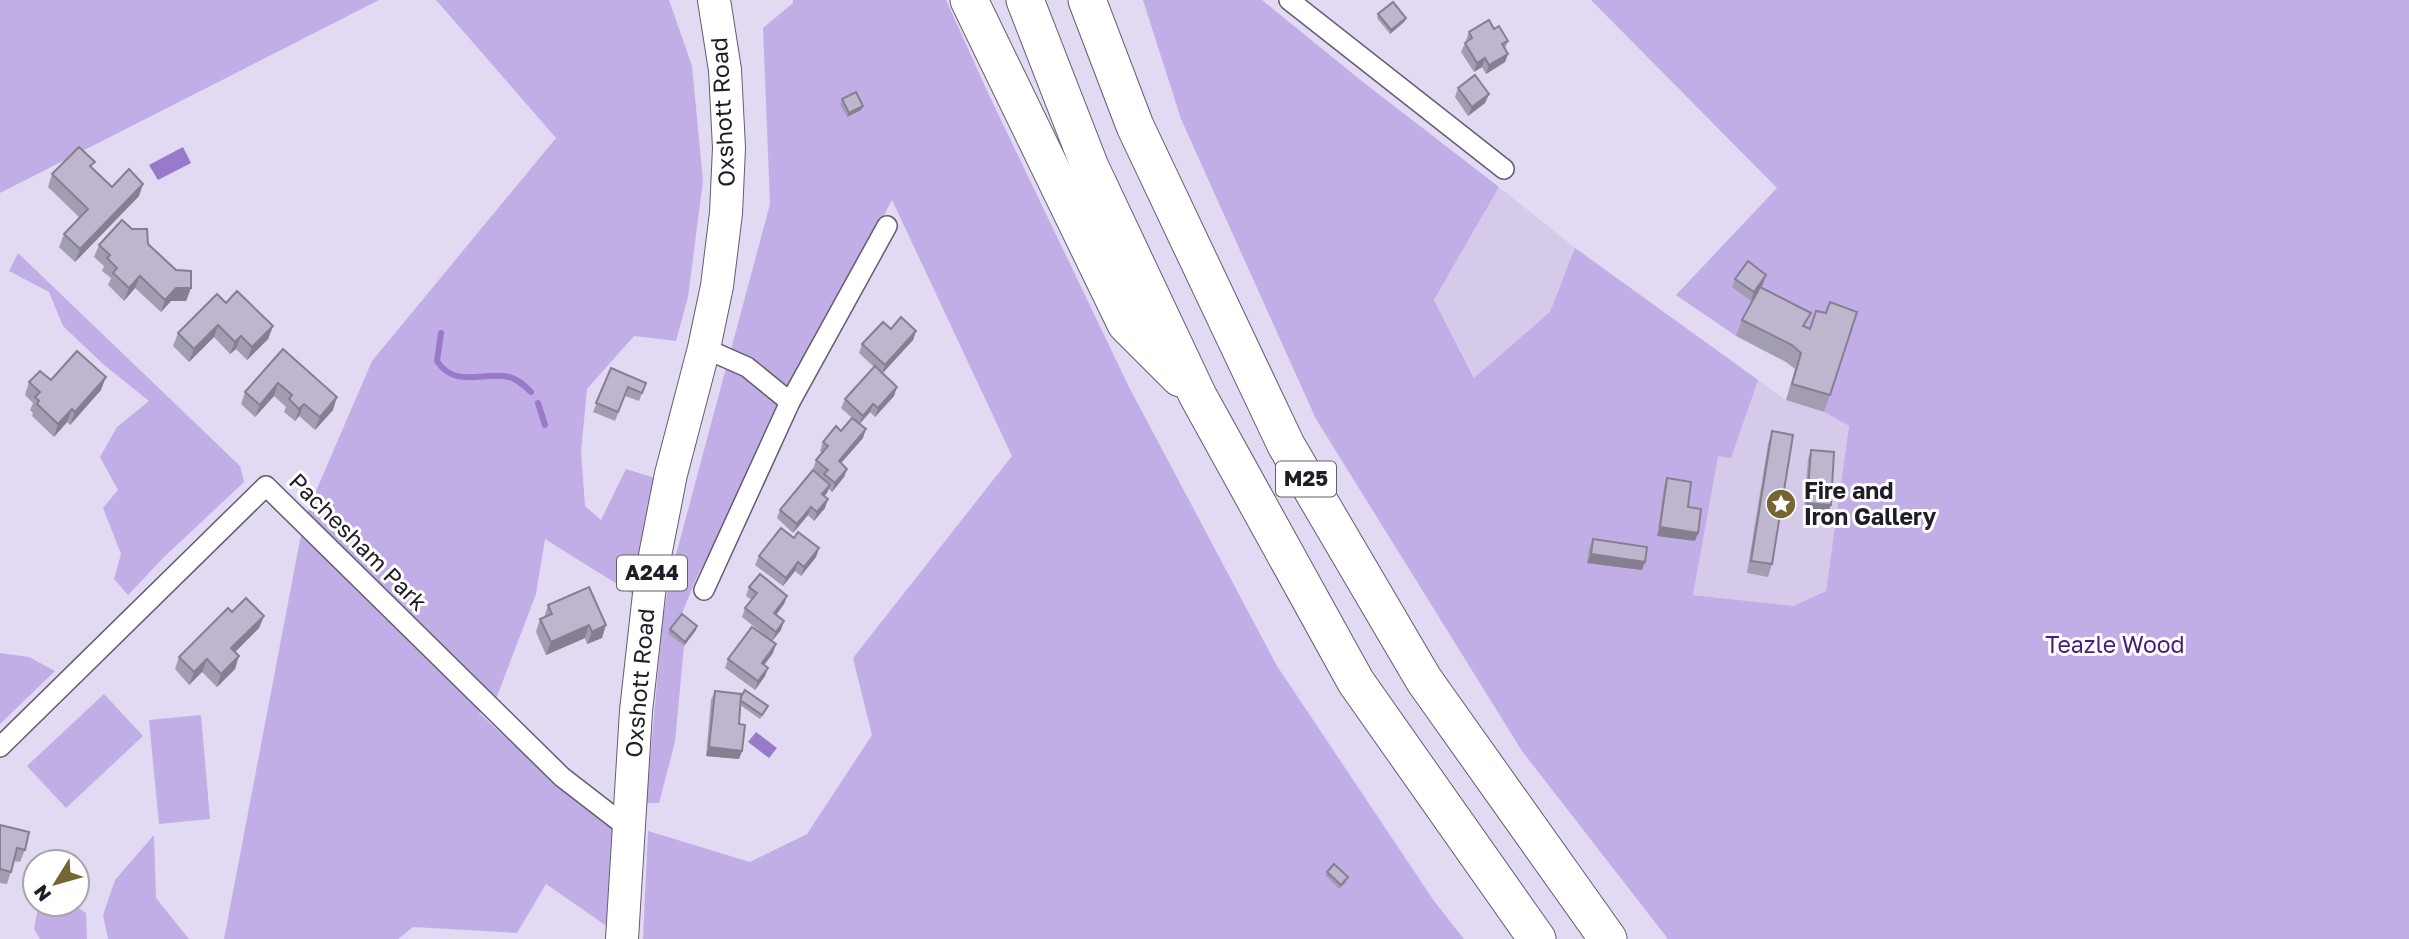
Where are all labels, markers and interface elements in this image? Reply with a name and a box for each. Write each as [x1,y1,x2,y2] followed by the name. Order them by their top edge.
[704,36,740,188] street label: Oxshott Road
[1276,462,1336,496] road number: M25
[284,467,433,616] street label: Pachesham Park
[1804,476,1937,530] place label: Fire and Iron Gallery
[1764,487,1798,521] place icon: Fire and Iron Gallery
[617,556,687,590] road number: A244
[619,607,659,759] street label: Oxshott Road
[2045,630,2185,658] park label: Teazle Wood
[21,848,91,918] north arrow
[28,881,56,906] text: N

